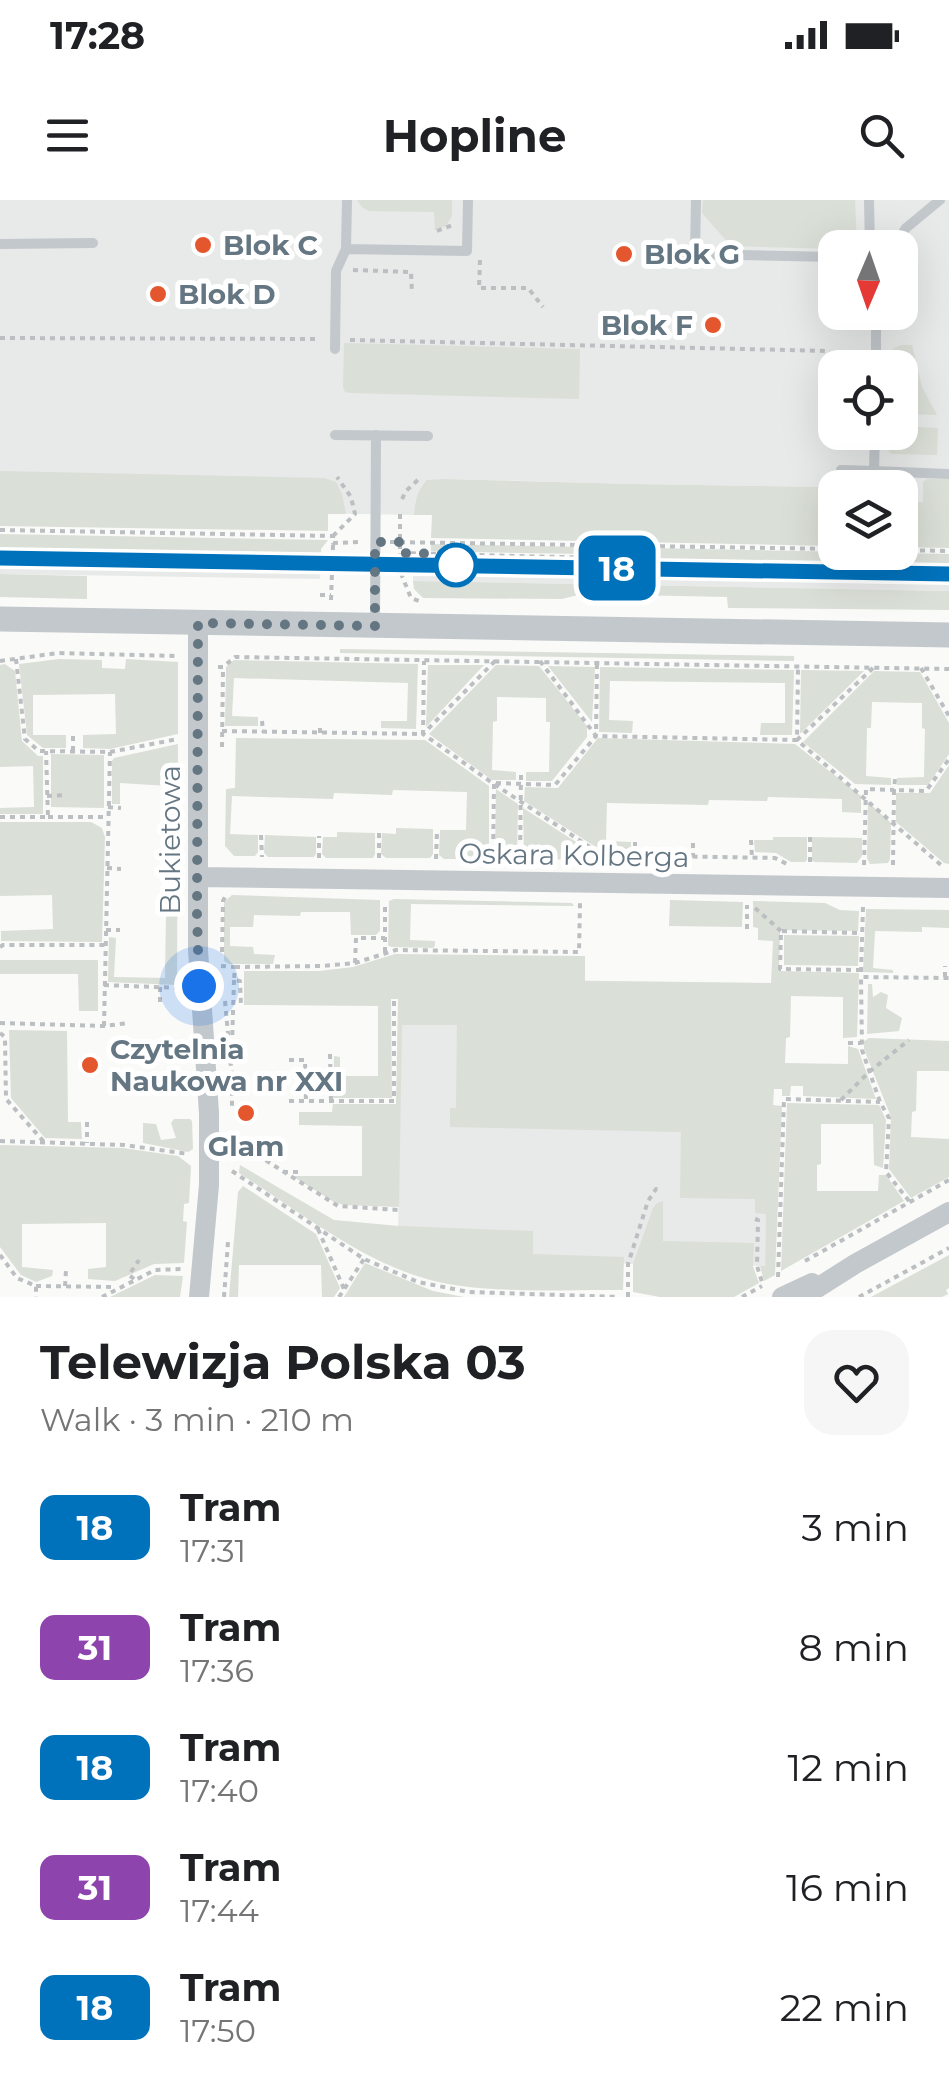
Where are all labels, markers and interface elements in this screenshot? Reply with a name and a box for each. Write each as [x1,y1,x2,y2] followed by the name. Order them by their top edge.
[50,12,145,59] text: 17:28
[40,108,95,163] icon: menu
[383,108,566,163] text: Hopline
[854,108,909,163] icon: search
[223,228,318,262] place label: Blok C
[818,230,918,330] north arrow
[818,230,918,570] map controls
[192,234,214,256] marker: Blok C
[644,237,740,271] place label: Blok G
[613,243,635,265] marker: Blok G
[178,277,276,311] place label: Blok D
[147,283,169,305] marker: Blok D
[601,308,693,342] place label: Blok F
[702,314,724,336] marker: Blok F
[818,350,918,450] button: locate
[818,470,918,570] button: layers
[572,536,662,600] line badge: 18
[435,544,477,586] unlabelled marker
[599,547,635,590] text: 18
[153,765,187,915] street label: Bukietowa
[458,836,690,874] street label: Oskara Kolberga
[174,961,224,1011] your location
[110,1032,343,1098] place label: Czytelnia Naukowa nr XXI
[79,1054,101,1076] marker: Czytelnia Naukowa nr XXI
[235,1102,257,1124] marker: Glam
[208,1129,284,1163] place label: Glam
[804,1330,909,1435] button: heart
[40,1333,526,1391] text: Telewizja Polska 03
[40,1400,354,1439] text: Walk · 3 min · 210 m
[180,1484,281,1531] text: Tram
[801,1504,909,1551] text: 3 min
[77,1506,113,1549] text: 18
[180,1531,246,1570] text: 17:31
[180,1604,281,1651] text: Tram
[799,1624,909,1671] text: 8 min
[78,1626,112,1669] text: 31
[180,1651,254,1690] text: 17:36
[180,1724,281,1771] text: Tram
[788,1744,909,1791] text: 12 min
[77,1746,113,1789] text: 18
[180,1771,259,1810] text: 17:40
[180,1844,281,1891] text: Tram
[786,1864,909,1911] text: 16 min
[78,1866,112,1909] text: 31
[180,1891,259,1930] text: 17:44
[180,1964,281,2011] text: Tram
[780,1984,909,2031] text: 22 min
[77,1986,113,2029] text: 18
[180,2011,256,2050] text: 17:50

